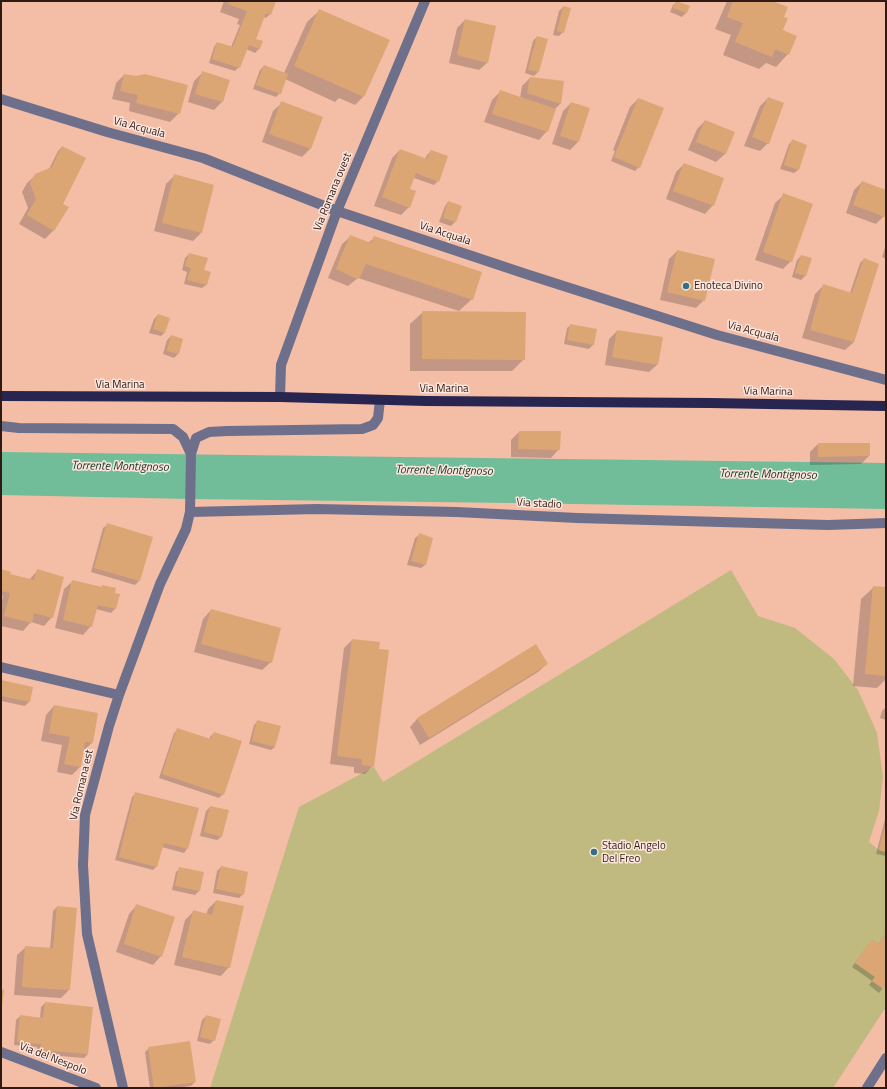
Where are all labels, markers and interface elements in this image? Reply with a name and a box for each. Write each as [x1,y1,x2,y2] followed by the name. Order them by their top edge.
[112,115,166,141] street label: Via Acquala
[311,151,355,233] street label: Via Romana ovest
[418,220,472,248] street label: Via Acquala
[694,279,763,293] place label: Enoteca Divino
[681,281,691,291] marker: Enoteca Divino
[726,319,780,345] street label: Via Acquala
[95,378,145,392] street label: Via Marina
[419,382,469,396] street label: Via Marina
[743,385,793,399] street label: Via Marina
[71,459,169,475] water label: Torrente Montignoso
[395,463,493,479] water label: Torrente Montignoso
[719,467,817,483] water label: Torrente Montignoso
[516,496,562,512] street label: Via stadio
[67,748,97,822] street label: Via Romana est
[602,839,666,865] place label: Stadio Angelo Del Freo
[589,847,599,857] marker: Stadio Angelo Del Freo
[17,1040,89,1078] street label: Via del Nespolo

